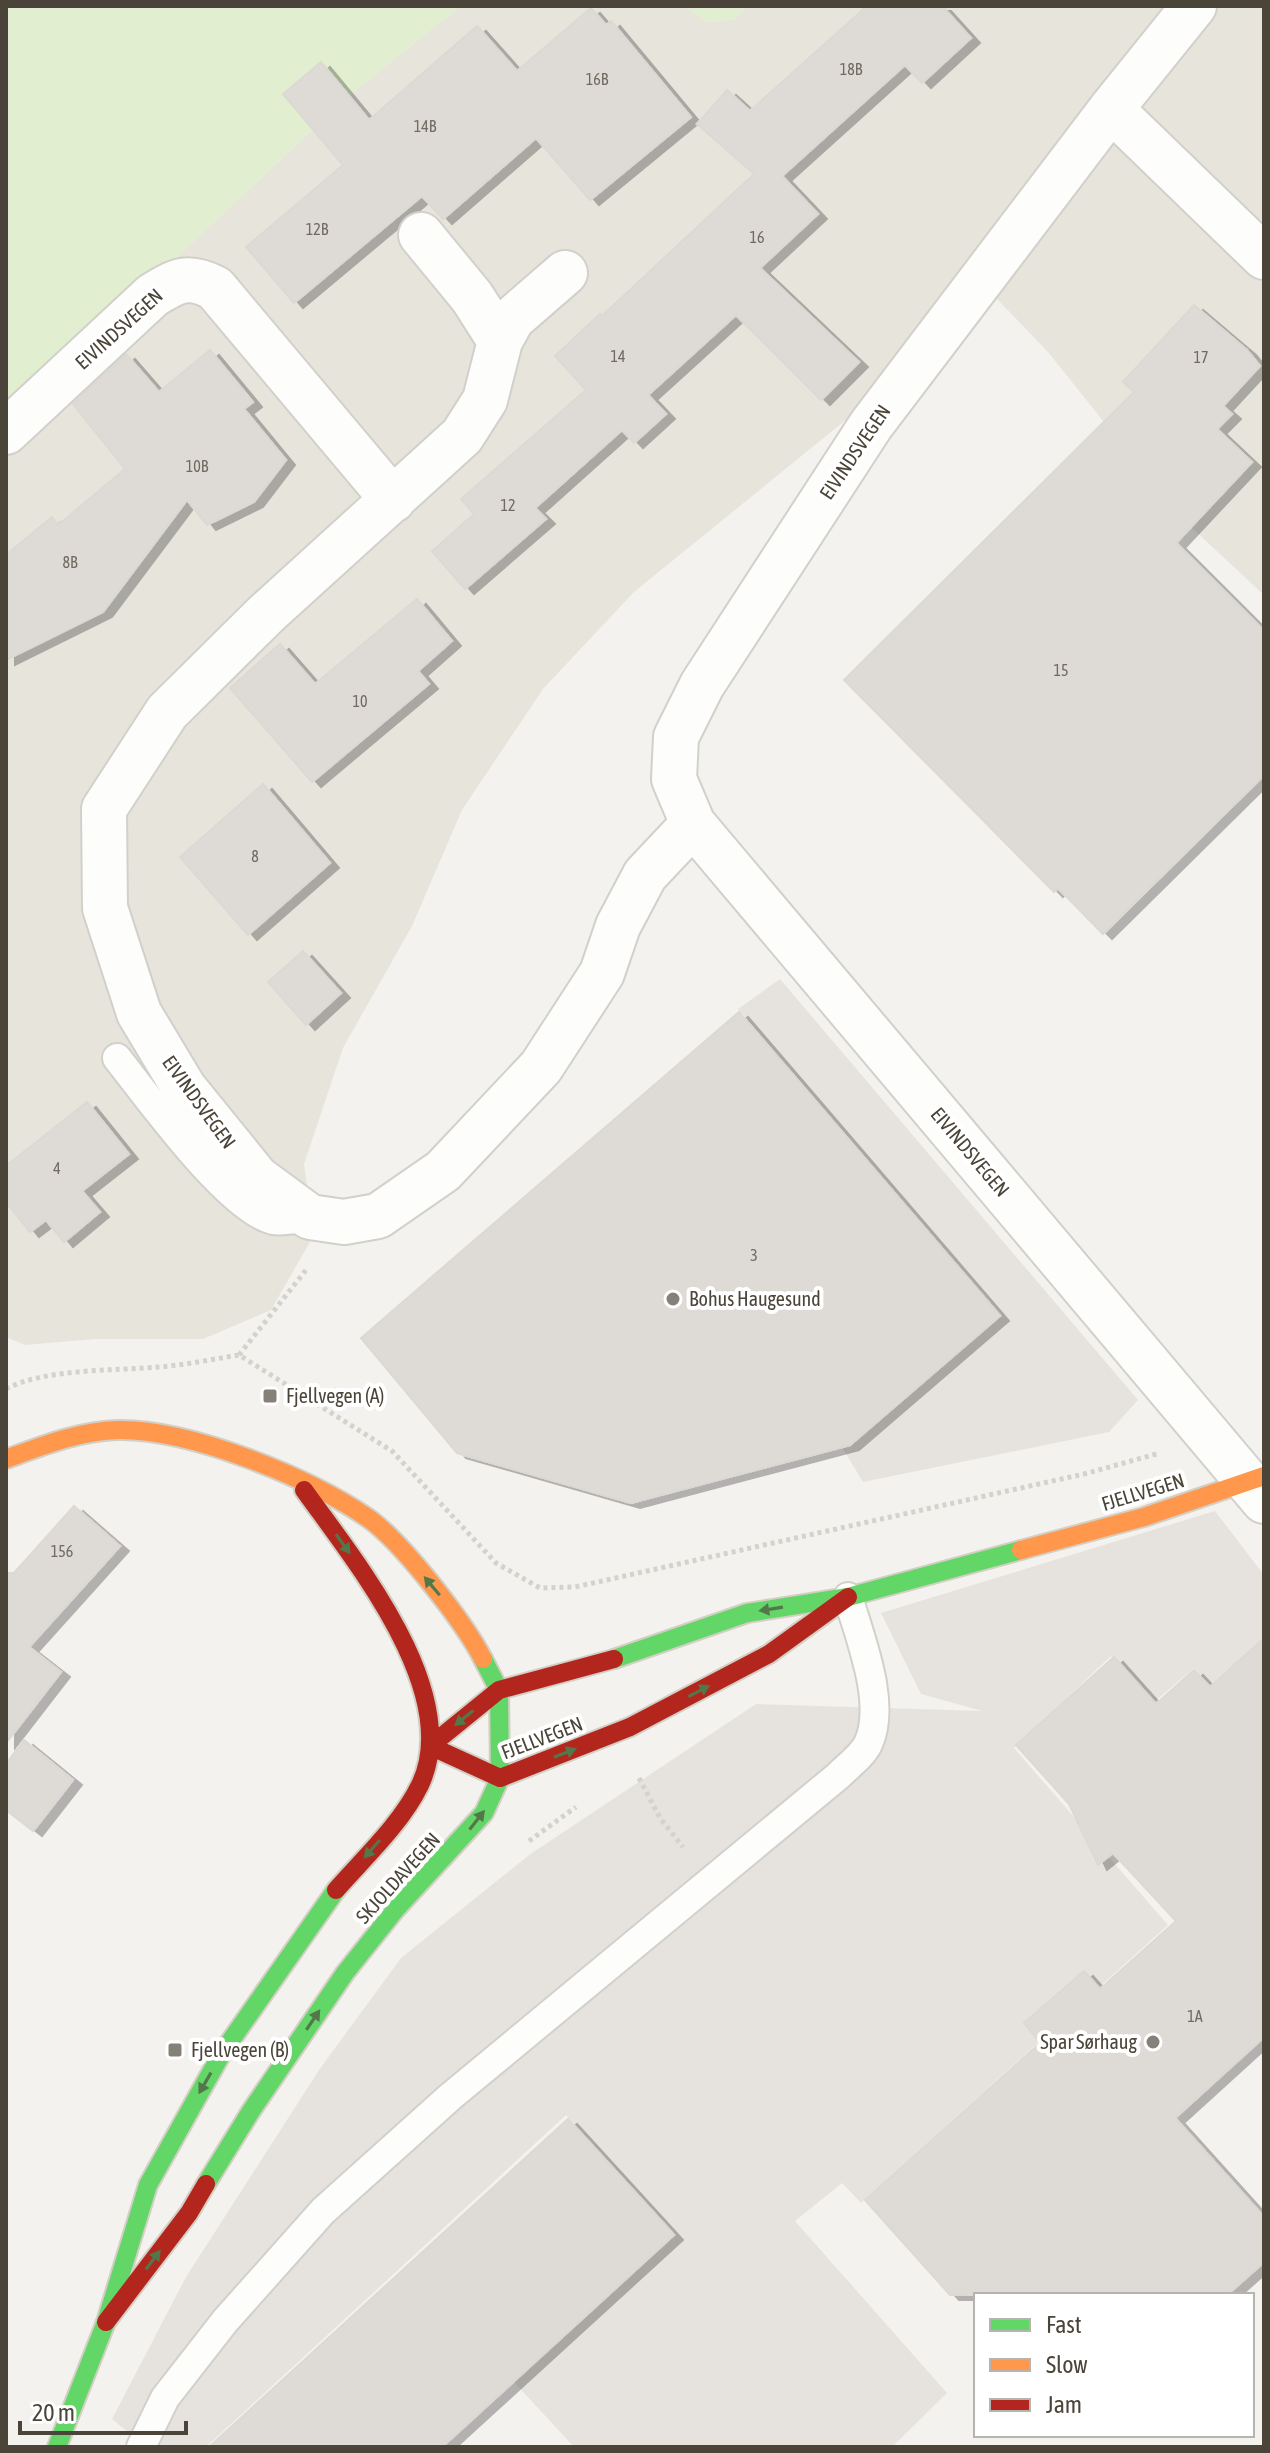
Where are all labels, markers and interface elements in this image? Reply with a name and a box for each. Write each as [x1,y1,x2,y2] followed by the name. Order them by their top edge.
[840,60,863,78] house number: 18B
[586,70,609,88] house number: 16B
[414,117,437,135] house number: 14B
[306,220,329,238] house number: 12B
[749,228,765,246] house number: 16
[70,284,167,374] street label: EIVINDSVEGEN
[610,347,626,365] house number: 14
[1193,348,1209,366] house number: 17
[815,400,895,503] street label: EIVINDSVEGEN
[186,457,209,475] house number: 10B
[500,496,516,514] house number: 12
[62,553,78,571] house number: 8B
[1053,661,1069,679] house number: 15
[352,692,368,710] house number: 10
[251,847,259,865] house number: 8
[158,1051,241,1153] street label: EIVINDSVEGEN
[926,1102,1014,1201] street label: EIVINDSVEGEN
[53,1159,61,1177] house number: 4
[750,1246,758,1264] house number: 3
[689,1287,821,1310] place label: Bohus Haugesund
[664,1290,682,1308] marker: Bohus Haugesund
[286,1384,384,1407] place label: Fjellvegen (A)
[261,1387,279,1405] marker: Fjellvegen (A)
[1099,1468,1187,1515] street label: FJELLVEGEN
[335,1534,351,1554] one-way arrow
[51,1542,73,1560] house number: 156
[424,1577,441,1597] one-way arrow
[758,1603,783,1616] one-way arrow
[688,1684,711,1697] one-way arrow
[455,1709,475,1726] one-way arrow
[498,1712,586,1764] street label: FJELLVEGEN
[553,1746,577,1759] one-way arrow
[469,1810,485,1830] one-way arrow
[351,1828,444,1928] street label: SKJOLDAVEGEN
[364,1839,381,1859] one-way arrow
[1187,2007,1203,2025] house number: 1A
[305,2010,320,2031] one-way arrow
[1040,2030,1137,2053] place label: Spar Sørhaug
[1144,2033,1162,2051] marker: Spar Sørhaug
[191,2038,289,2061] place label: Fjellvegen (B)
[166,2041,184,2059] marker: Fjellvegen (B)
[198,2072,212,2094] one-way arrow
[145,2250,161,2270] one-way arrow
[974,2293,1254,2437] legend
[1046,2311,1082,2338] text: Fast
[1046,2351,1088,2378] text: Slow
[20,2385,186,2435] scale bar
[1046,2391,1082,2418] text: Jam
[32,2399,75,2426] text: 20 m

